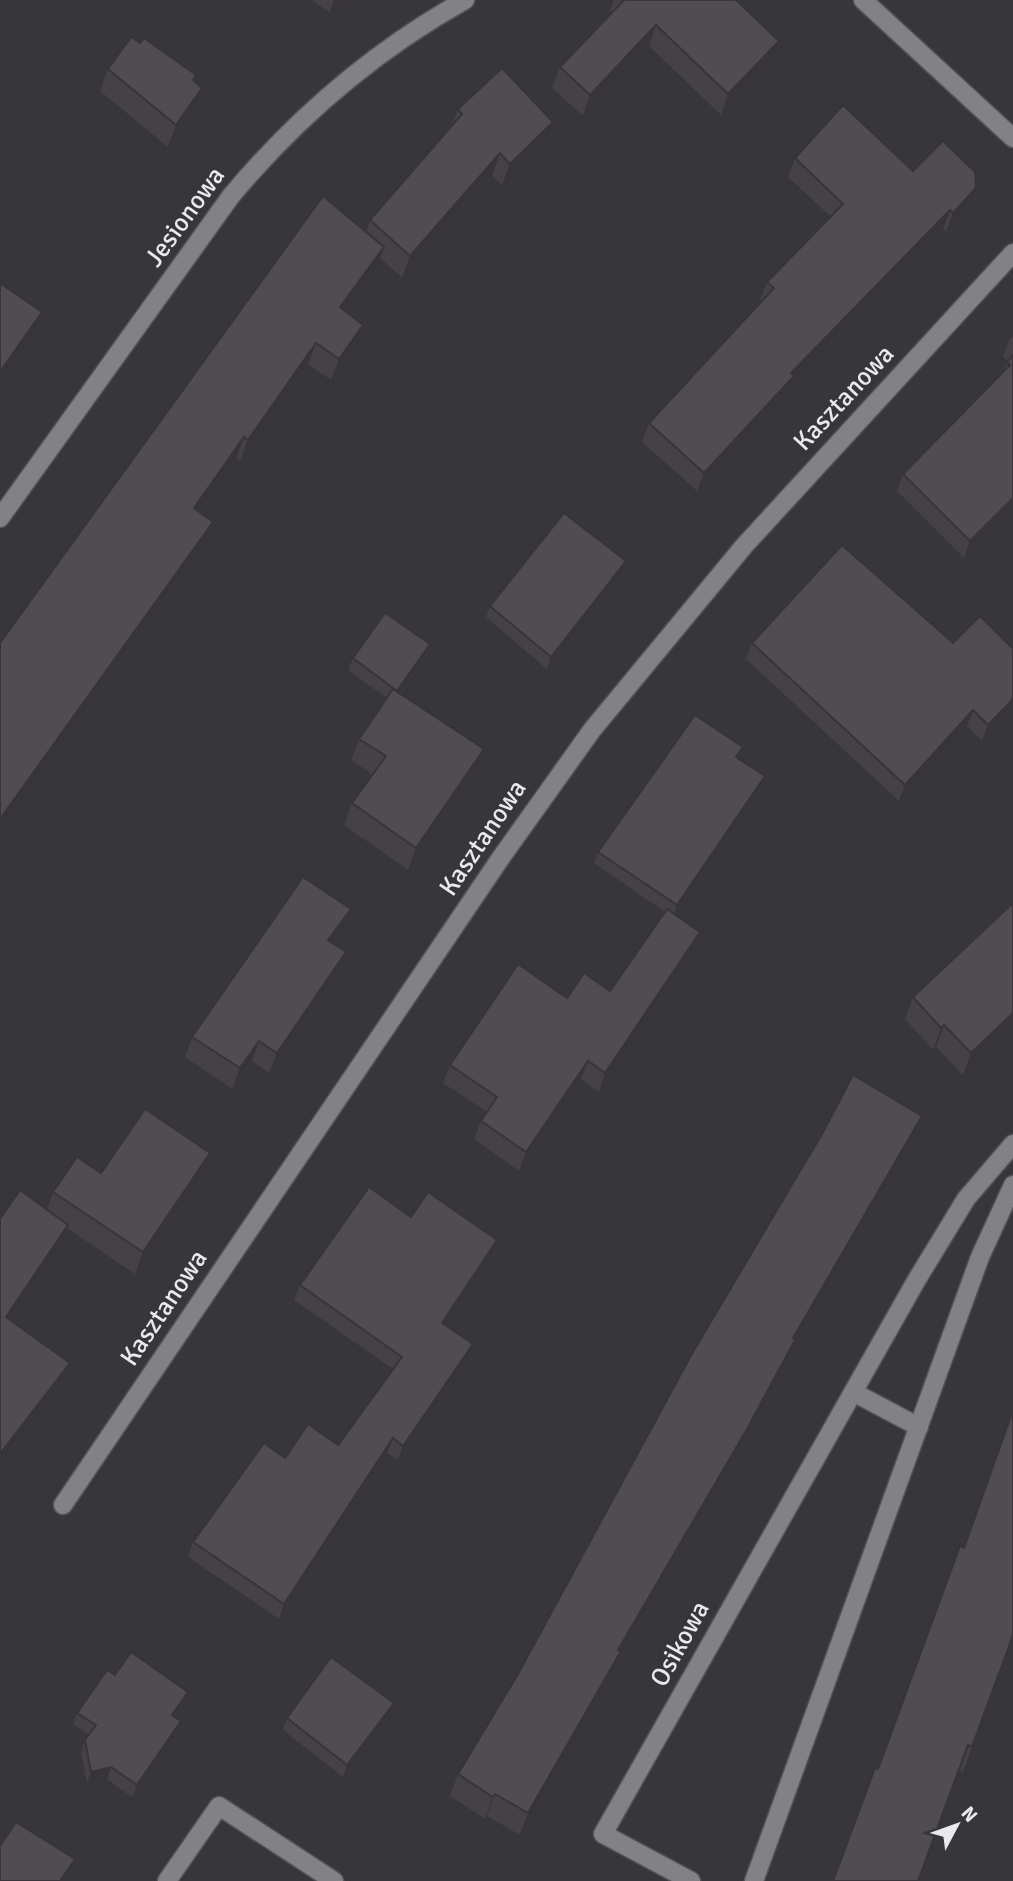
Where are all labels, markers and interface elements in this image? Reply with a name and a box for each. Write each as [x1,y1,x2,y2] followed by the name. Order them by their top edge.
[138,161,232,273] street label: Jesionowa
[787,338,901,458] street label: Kasztanowa
[433,774,533,902] street label: Kasztanowa
[114,1244,214,1372] street label: Kasztanowa
[643,1596,717,1692] street label: Osikowa
[922,1790,992,1860] north arrow
[956,1802,982,1827] text: N

